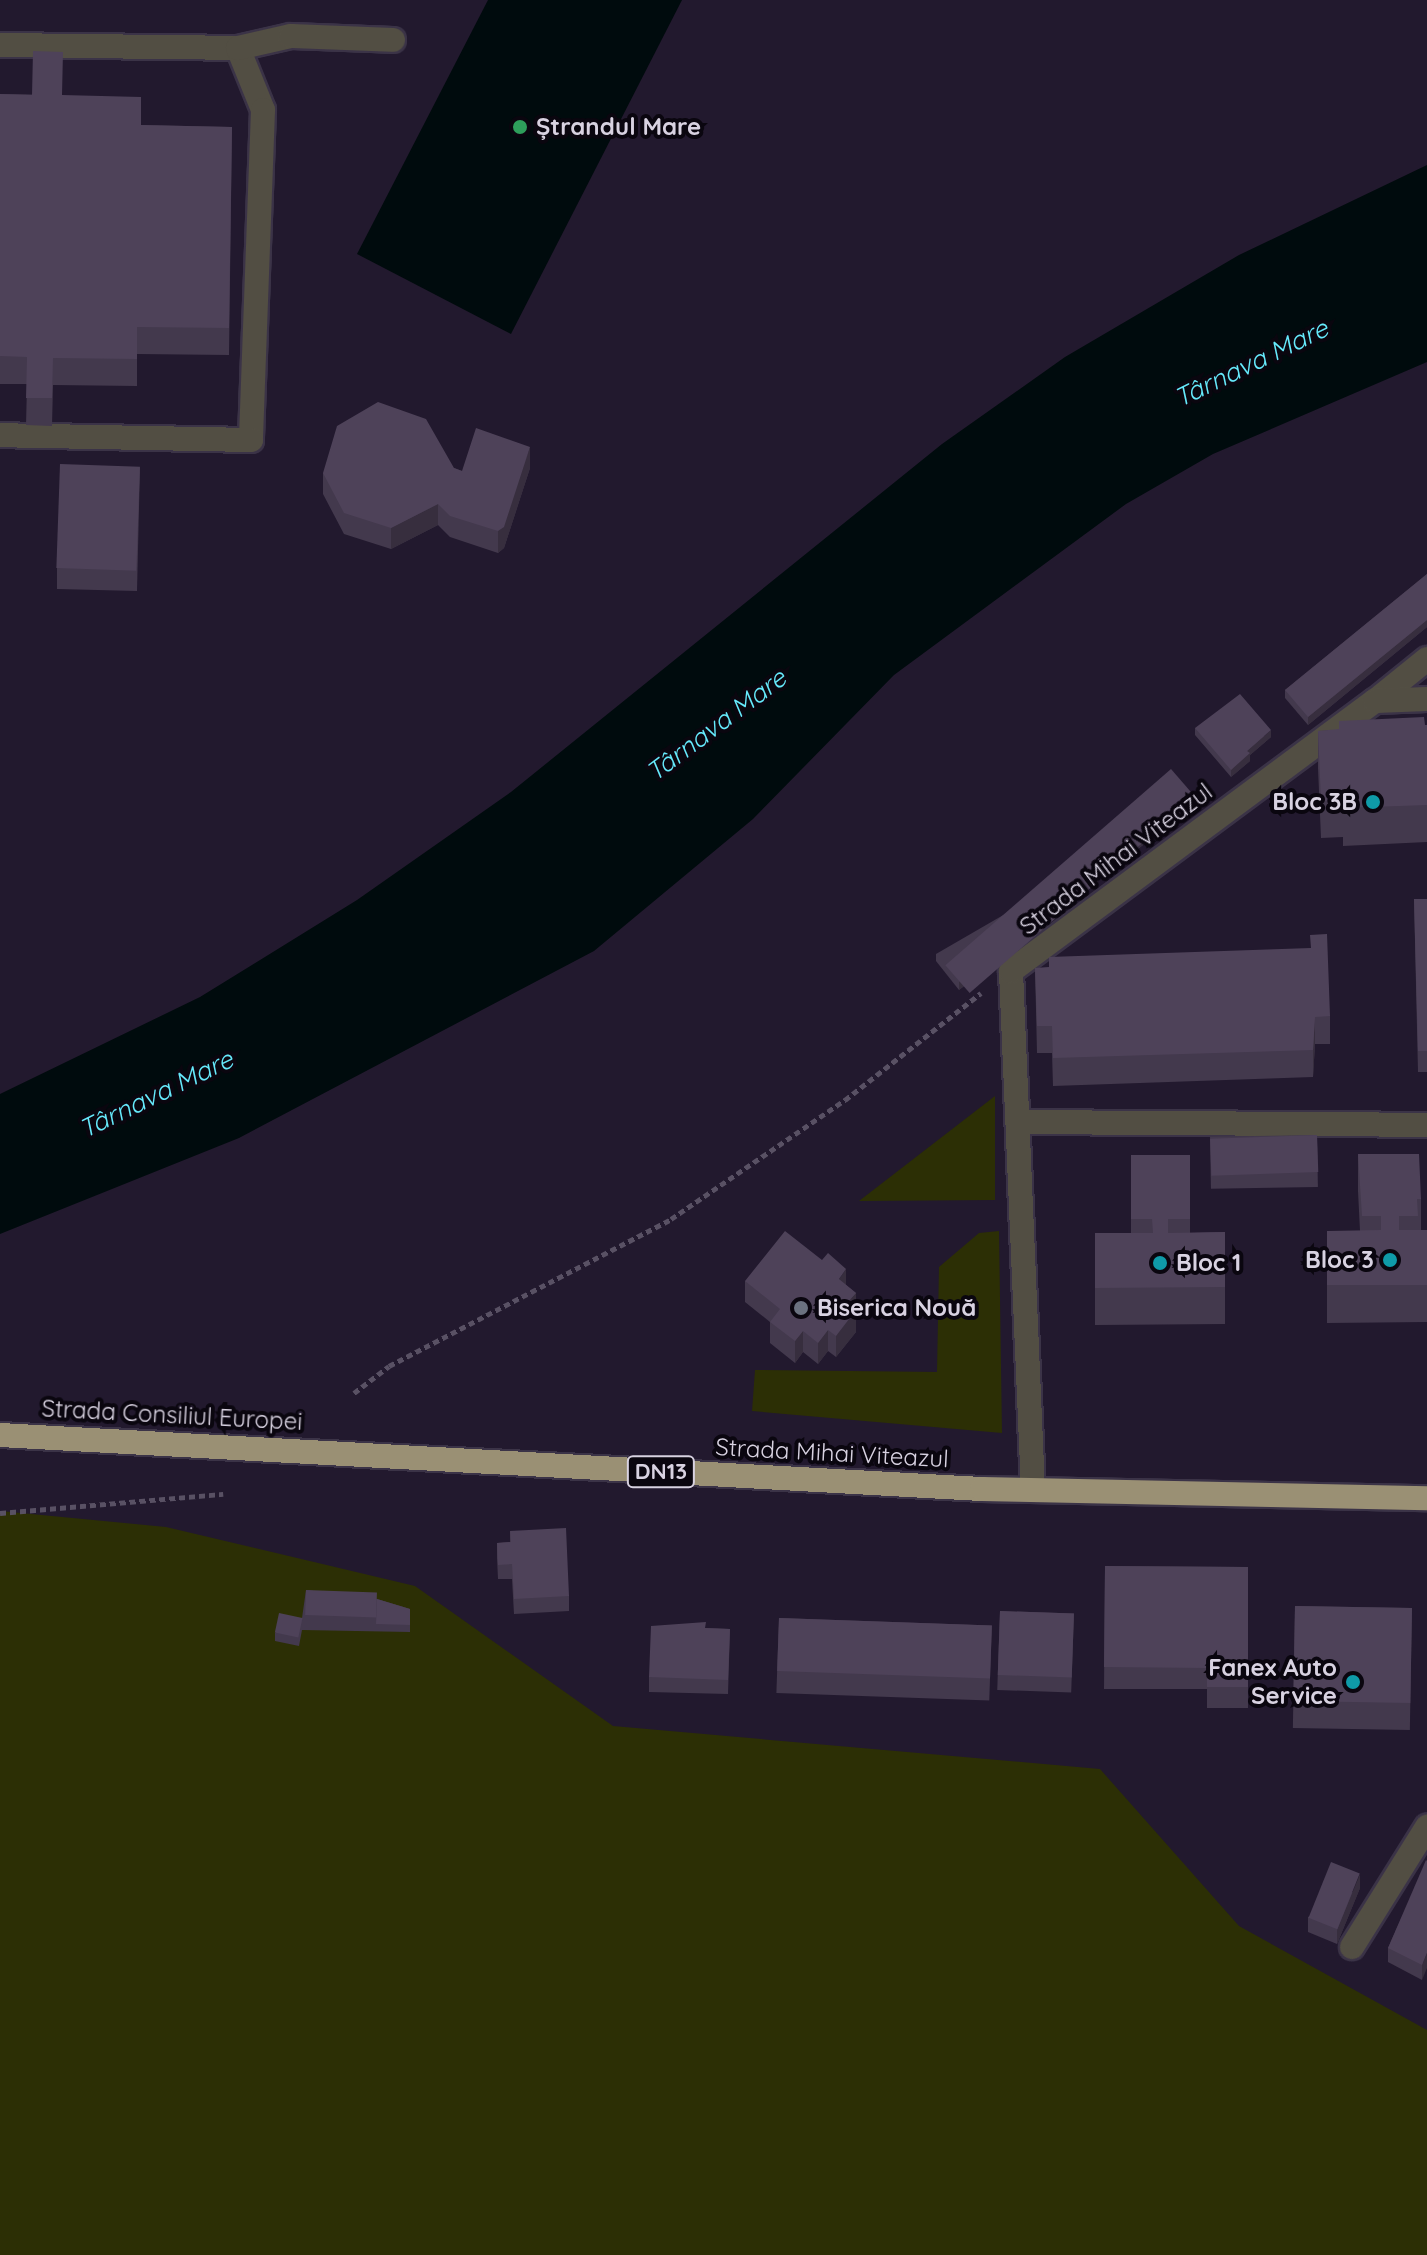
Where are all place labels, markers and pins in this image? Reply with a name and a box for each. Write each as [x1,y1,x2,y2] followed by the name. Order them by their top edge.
[536,113,701,141] place label: Ștrandul Mare
[511,118,529,136] marker: Ștrandul Mare
[1272,788,1357,816] place label: Bloc 3B
[1364,793,1382,811] marker: Bloc 3B
[1305,1246,1374,1274] place label: Bloc 3
[1176,1249,1241,1277] place label: Bloc 1
[1381,1251,1399,1269] marker: Bloc 3
[1151,1254,1169,1272] marker: Bloc 1
[817,1294,976,1322] place label: Biserica Nouă
[792,1299,810,1317] marker: Biserica Nouă
[1208,1654,1337,1710] place label: Fanex Auto Service
[1344,1673,1362,1691] marker: Fanex Auto Service

